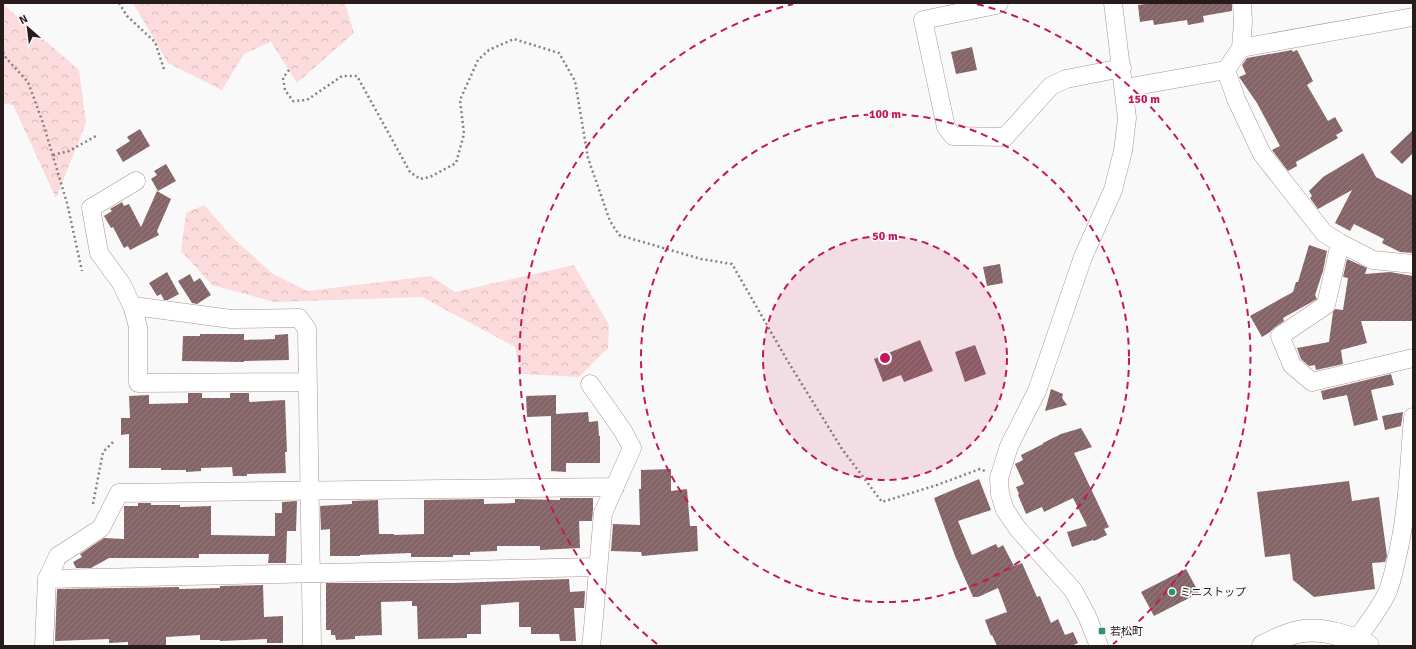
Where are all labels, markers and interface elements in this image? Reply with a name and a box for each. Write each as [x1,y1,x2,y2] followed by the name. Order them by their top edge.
[8,8,48,48] north arrow
[17,12,30,27] text: N
[1128,92,1160,107] text: 150 m
[869,107,901,122] text: 100 m
[872,229,898,244] text: 50 m
[878,351,892,365] centre of rings
[1180,586,1246,599] place label: ミニストップ
[1167,587,1177,597] marker: ミニストップ
[1110,625,1143,638] place label: 若松町
[1097,626,1107,636] marker: 若松町

